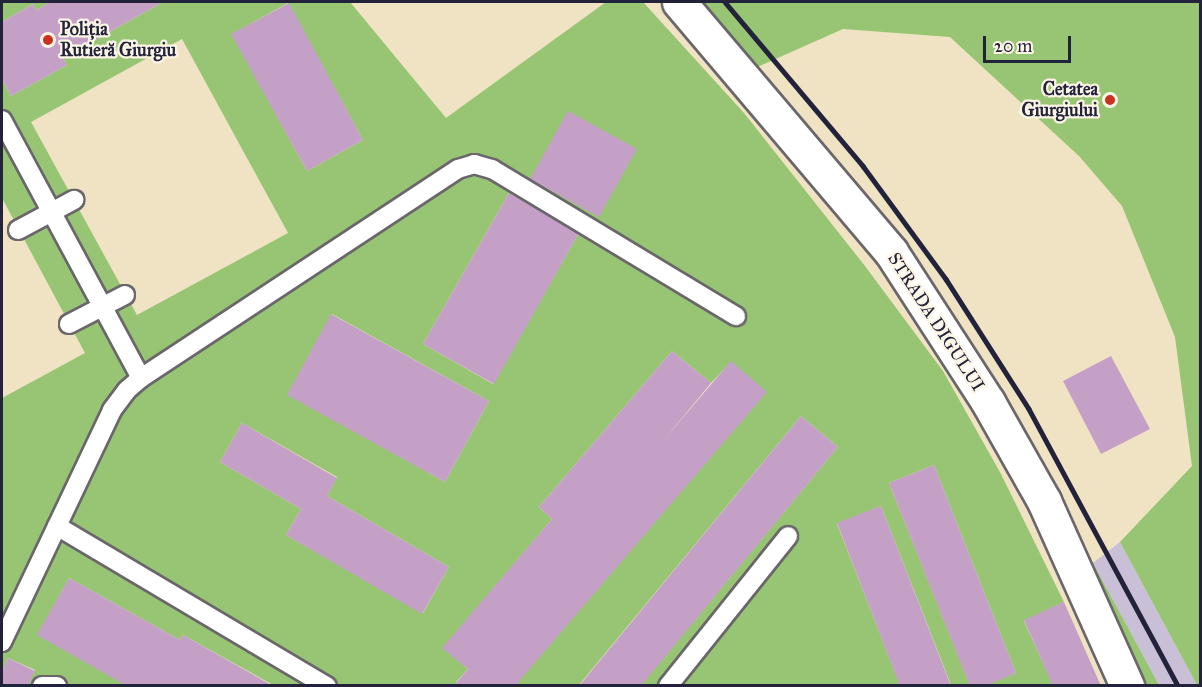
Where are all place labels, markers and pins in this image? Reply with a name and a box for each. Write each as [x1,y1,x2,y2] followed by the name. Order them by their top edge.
[60,19,176,62] place label: Poliția Rutieră Giurgiu
[41,33,55,47] marker: Poliția Rutieră Giurgiu
[1022,79,1098,122] place label: Cetatea Giurgiului
[1103,93,1117,107] marker: Cetatea Giurgiului

